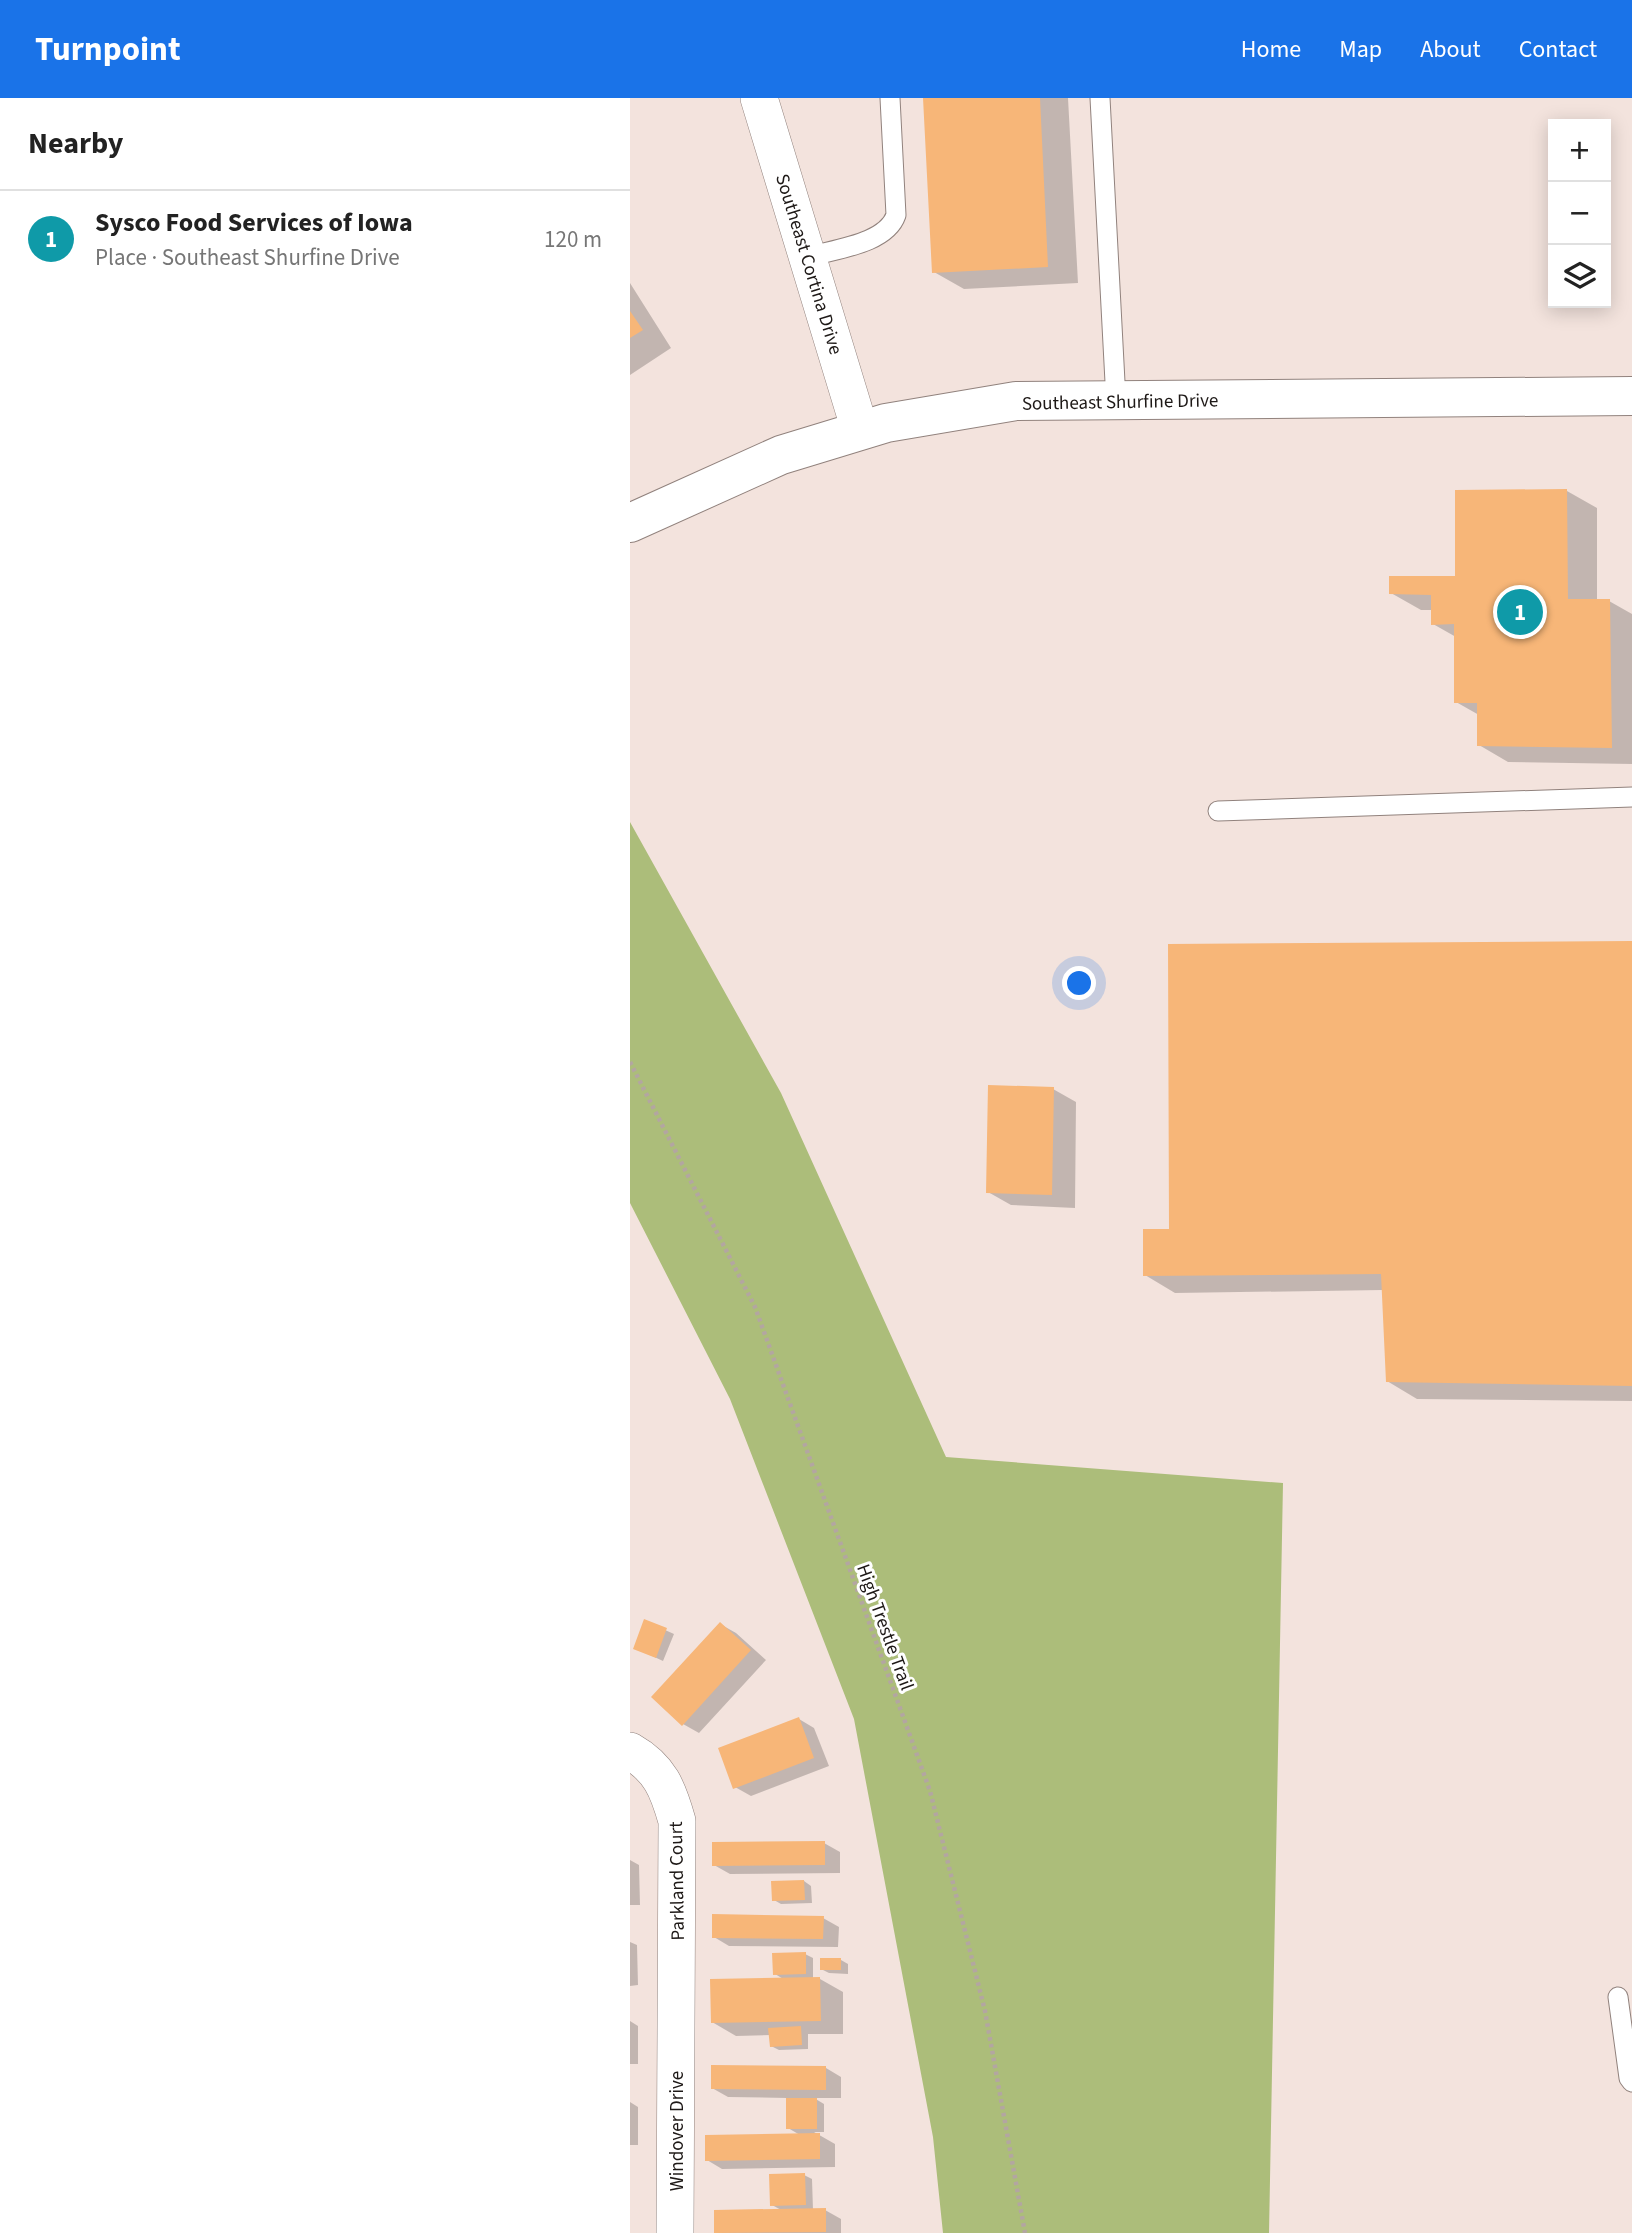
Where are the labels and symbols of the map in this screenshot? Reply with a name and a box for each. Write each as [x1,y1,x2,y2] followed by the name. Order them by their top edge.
[768,171,849,358] street label: Southeast Cortina Drive
[1022,387,1219,418] street label: Southeast Shurfine Drive
[1497,586,1543,638] pin: 1
[1062,966,1096,1000] your location
[849,1561,920,1695] street label: High Trestle Trail
[663,1821,692,1941] street label: Parkland Court
[664,2071,691,2191] street label: Windover Drive

